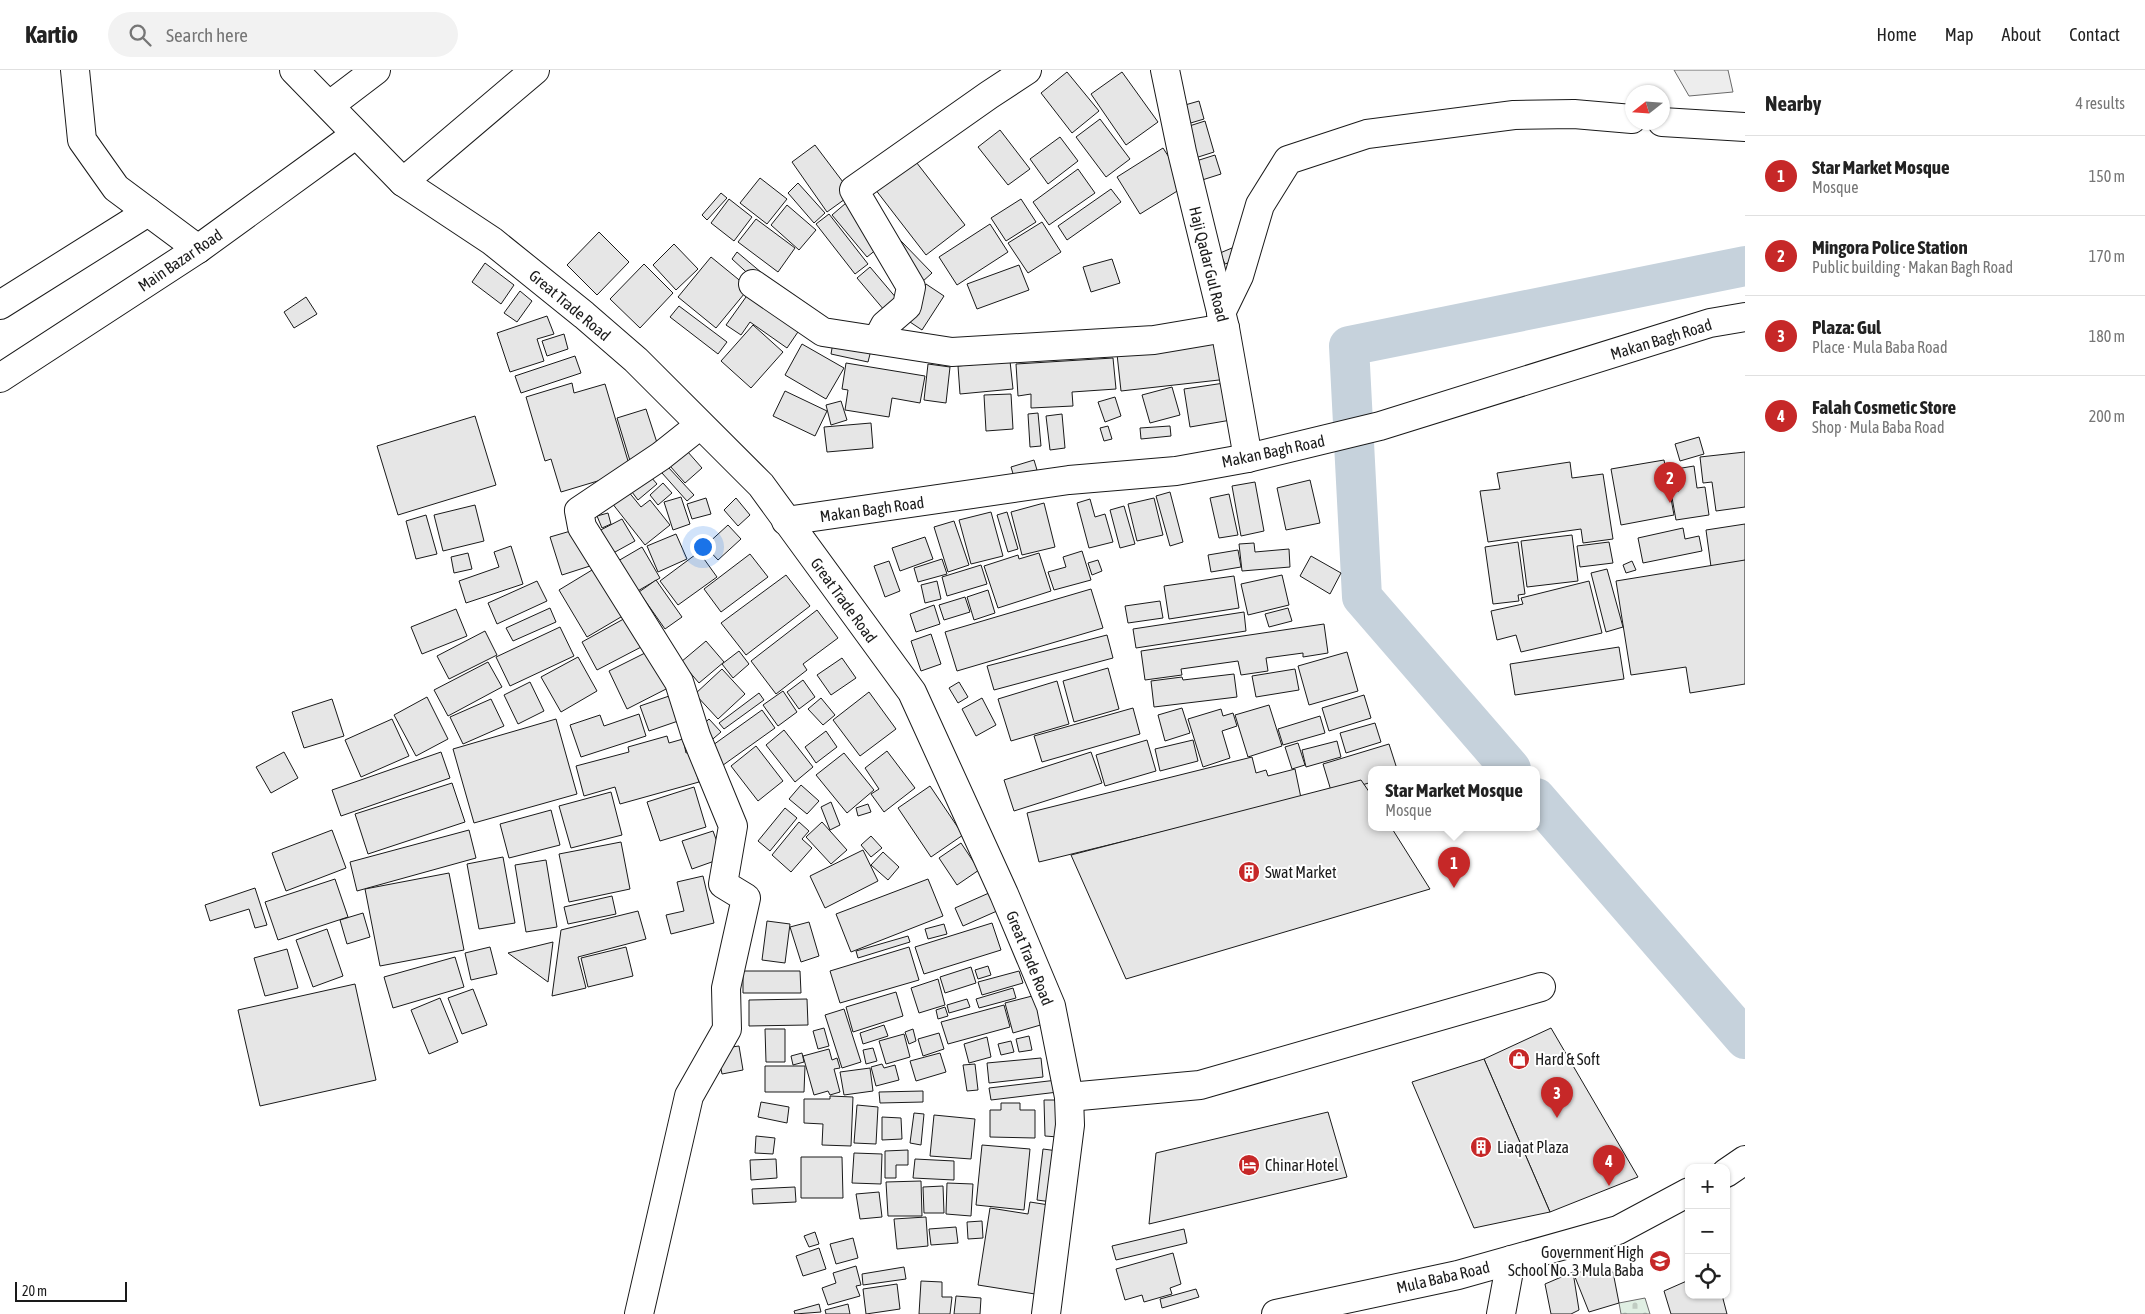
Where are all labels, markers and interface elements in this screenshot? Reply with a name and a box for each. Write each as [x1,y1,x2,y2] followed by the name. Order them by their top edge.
[108,12,458,57] search box
[25,21,78,48] text: Kartio
[126,21,154,49] icon: search
[166,24,248,46] text: Search here
[1877,24,1917,45] text: Home
[1945,24,1974,45] text: Map
[2002,24,2041,45] text: About
[2069,24,2120,45] text: Contact
[1625,85,1670,130] north arrow
[1765,91,1821,115] text: Nearby
[2075,94,2125,112] text: 4 results
[1812,156,1950,178] text: Star Market Mosque
[1777,167,1785,185] text: 1
[2089,167,2125,185] text: 150 m
[1812,178,1858,196] text: Mosque
[1185,204,1232,324] street label: Haji Qadar Gul Road
[135,225,225,295] street label: Main Bazar Road
[1812,236,1968,258] text: Mingora Police Station
[1777,247,1785,265] text: 2
[2089,247,2125,265] text: 170 m
[1812,258,2013,276] text: Public building · Makan Bagh Road
[526,266,614,344] street label: Great Trade Road
[1608,315,1714,364] street label: Makan Bagh Road
[1812,316,1881,338] text: Plaza: Gul
[1777,327,1785,345] text: 3
[2089,327,2125,345] text: 180 m
[1812,338,1948,356] text: Place · Mula Baba Road
[1812,396,1956,418] text: Falah Cosmetic Store
[1777,407,1785,425] text: 4
[2089,407,2125,425] text: 200 m
[1812,418,1945,436] text: Shop · Mula Baba Road
[1220,431,1326,472] street label: Makan Bagh Road
[1654,462,1686,503] pin: 2
[819,493,925,526] street label: Makan Bagh Road
[690,534,716,560] your location
[807,554,881,646] street label: Great Trade Road
[1368,766,1540,831] popup
[1385,779,1523,801] text: Star Market Mosque
[1385,801,1432,819] text: Mosque
[1438,847,1470,888] pin: 1
[1237,860,1261,884] building icon: Swat Market
[1265,863,1337,881] place label: Swat Market
[1003,908,1057,1008] street label: Great Trade Road
[1507,1047,1531,1071] shop icon: Hard & Soft
[1535,1050,1600,1068] place label: Hard & Soft
[1541,1077,1573,1118] pin: 3
[1469,1135,1493,1159] building icon: Liaqat Plaza
[1497,1138,1569,1157] place label: Liaqat Plaza
[1593,1145,1625,1186] pin: 4
[1237,1153,1261,1177] hotel icon: Chinar Hotel
[1265,1156,1339,1174] place label: Chinar Hotel
[1685,1164,1730,1299] map controls
[1685,1164,1730,1209] button: +
[1685,1209,1730,1254] button: −
[1508,1243,1644,1279] place label: Government High School No. 3 Mula Baba
[1648,1249,1672,1273] school or university icon: Government High School No. 3 Mula Baba
[1685,1254,1730,1299] button: locate
[1395,1258,1491,1296] street label: Mula Baba Road
[15,1279,128,1302] scale bar
[22,1283,47,1299] text: 20 m

